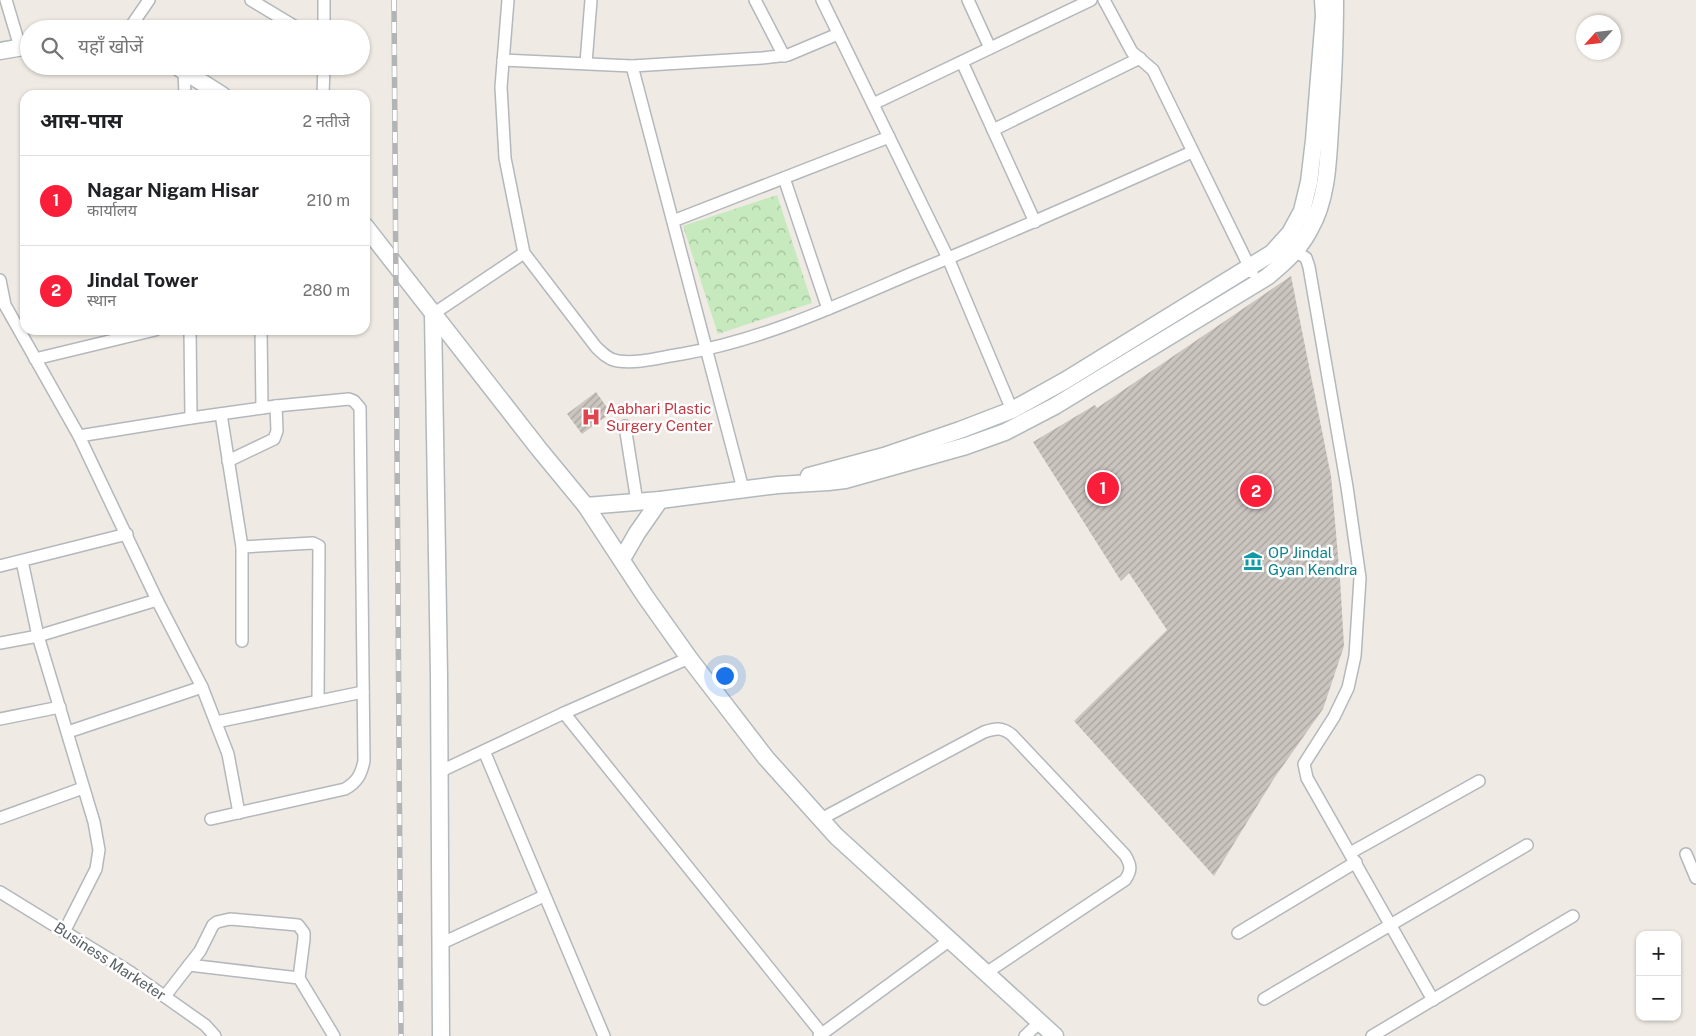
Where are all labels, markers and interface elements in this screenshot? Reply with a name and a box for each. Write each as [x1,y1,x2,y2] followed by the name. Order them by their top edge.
[1576,15,1621,60] north arrow
[20,20,370,75] search box
[38,34,66,62] icon: search
[78,35,143,57] text: यहाँ खोजें
[40,108,122,133] text: आस-पास
[303,112,350,131] text: 2 नतीजे
[87,179,259,201] text: Nagar Nigam Hisar
[53,191,59,210] text: 1
[306,191,350,210] text: 210 m
[87,201,137,220] text: कार्यालय
[87,269,198,291] text: Jindal Tower
[51,281,61,300] text: 2
[303,281,350,300] text: 280 m
[87,291,116,310] text: स्थान
[606,400,713,434] place label: Aabhari Plastic Surgery Center
[580,406,602,428] hospital icon: Aabhari Plastic Surgery Center
[1087,469,1119,507] pin: 1
[1240,472,1272,510] pin: 2
[1268,544,1357,578] place label: OP Jindal Gyan Kendra
[1242,550,1264,572] museum icon: OP Jindal Gyan Kendra
[712,663,738,689] your location
[51,919,169,1003] street label: Business Marketer
[1636,931,1681,1021] map controls
[1636,931,1681,976] button: +
[1636,976,1681,1021] button: −

